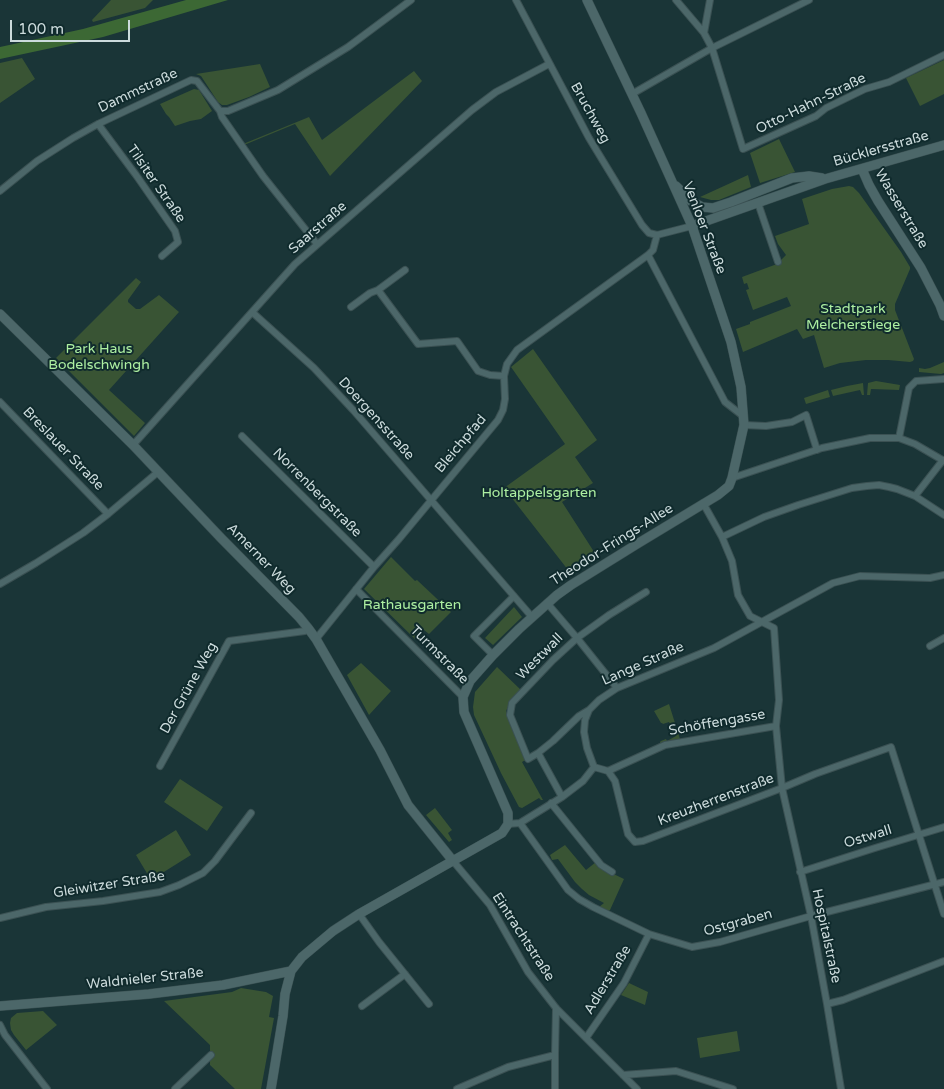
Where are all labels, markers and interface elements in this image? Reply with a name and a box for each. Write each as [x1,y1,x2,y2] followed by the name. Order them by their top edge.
[12,10,132,42] scale bar
[18,20,64,38] text: 100 m
[96,65,180,117] street label: Dammstraße
[753,70,869,138] street label: Otto-Hahn-Straße
[566,80,614,146] street label: Bruchweg
[831,127,931,171] street label: Bücklersstraße
[123,142,189,226] street label: Tilsiter Straße
[871,166,931,252] street label: Wasserstraße
[679,179,729,277] street label: Venloer Straße
[286,198,350,258] street label: Saarstraße
[806,301,900,334] park label: Stadtpark Melcherstiege
[48,341,150,374] park label: Park Haus Bodelschwingh
[334,374,418,464] street label: Doergensstraße
[19,404,107,494] street label: Breslauer Straße
[432,411,490,477] street label: Bleichpfad
[269,445,365,541] street label: Norrenbergstraße
[481,485,597,501] park label: Holtappelsgarten
[548,500,676,590] street label: Theodor-Frings-Allee
[223,520,299,598] street label: Amerner Weg
[363,597,461,613] park label: Rathausgarten
[406,622,472,688] street label: Turmstraße
[513,630,567,684] street label: Westwall
[599,638,687,690] street label: Lange Straße
[157,639,221,737] street label: Der Grüne Weg
[667,706,767,740] street label: Schöffengasse
[656,770,776,830] street label: Kreuzherrenstraße
[842,822,894,852] street label: Ostwall
[52,868,166,902] street label: Gleiwitzer Straße
[808,887,844,985] street label: Hospitalstraße
[488,890,558,984] street label: Eintrachtstraße
[702,906,774,940] street label: Ostgraben
[581,942,635,1018] street label: Adlerstraße
[86,965,204,993] street label: Waldnieler Straße

